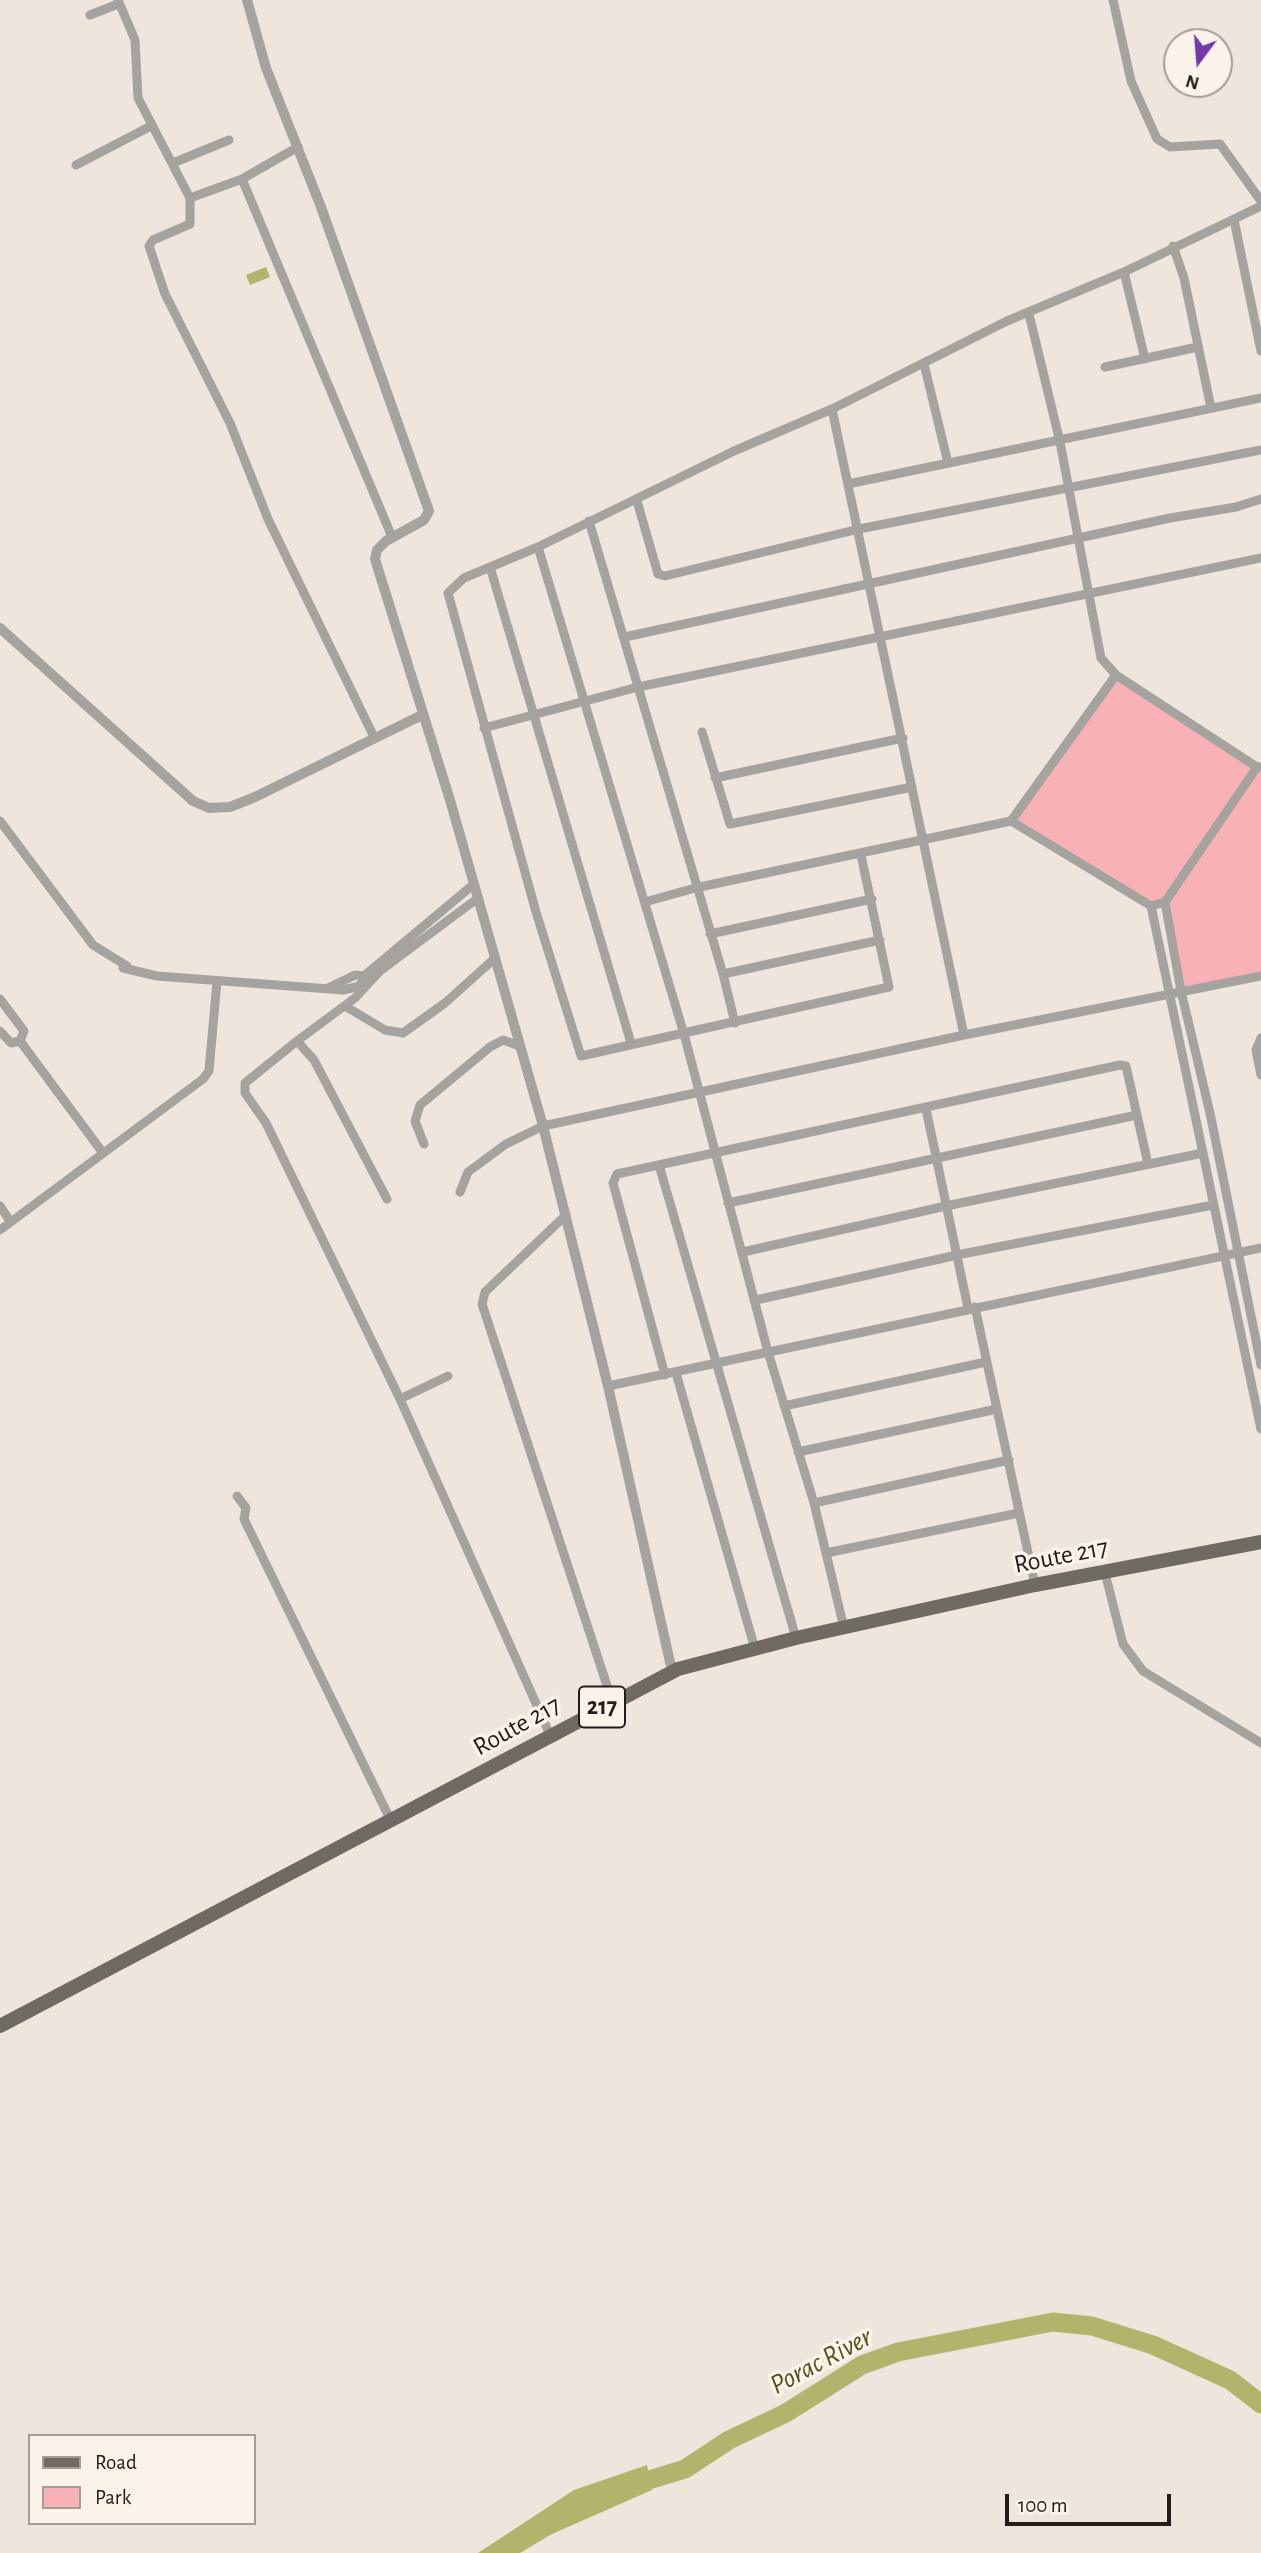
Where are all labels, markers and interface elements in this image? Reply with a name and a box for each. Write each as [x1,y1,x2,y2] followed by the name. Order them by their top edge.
[1163,28,1233,98] north arrow
[1184,71,1202,93] text: N
[1011,1532,1111,1580] street label: Route 217
[579,1686,625,1728] road number: 217
[468,1689,566,1763] street label: Route 217
[764,2320,878,2402] water label: Porac River
[28,2434,256,2525] legend
[95,2452,137,2473] text: Road
[1009,2480,1175,2524] scale bar
[95,2487,131,2508] text: Park
[1018,2495,1068,2516] text: 100 m

